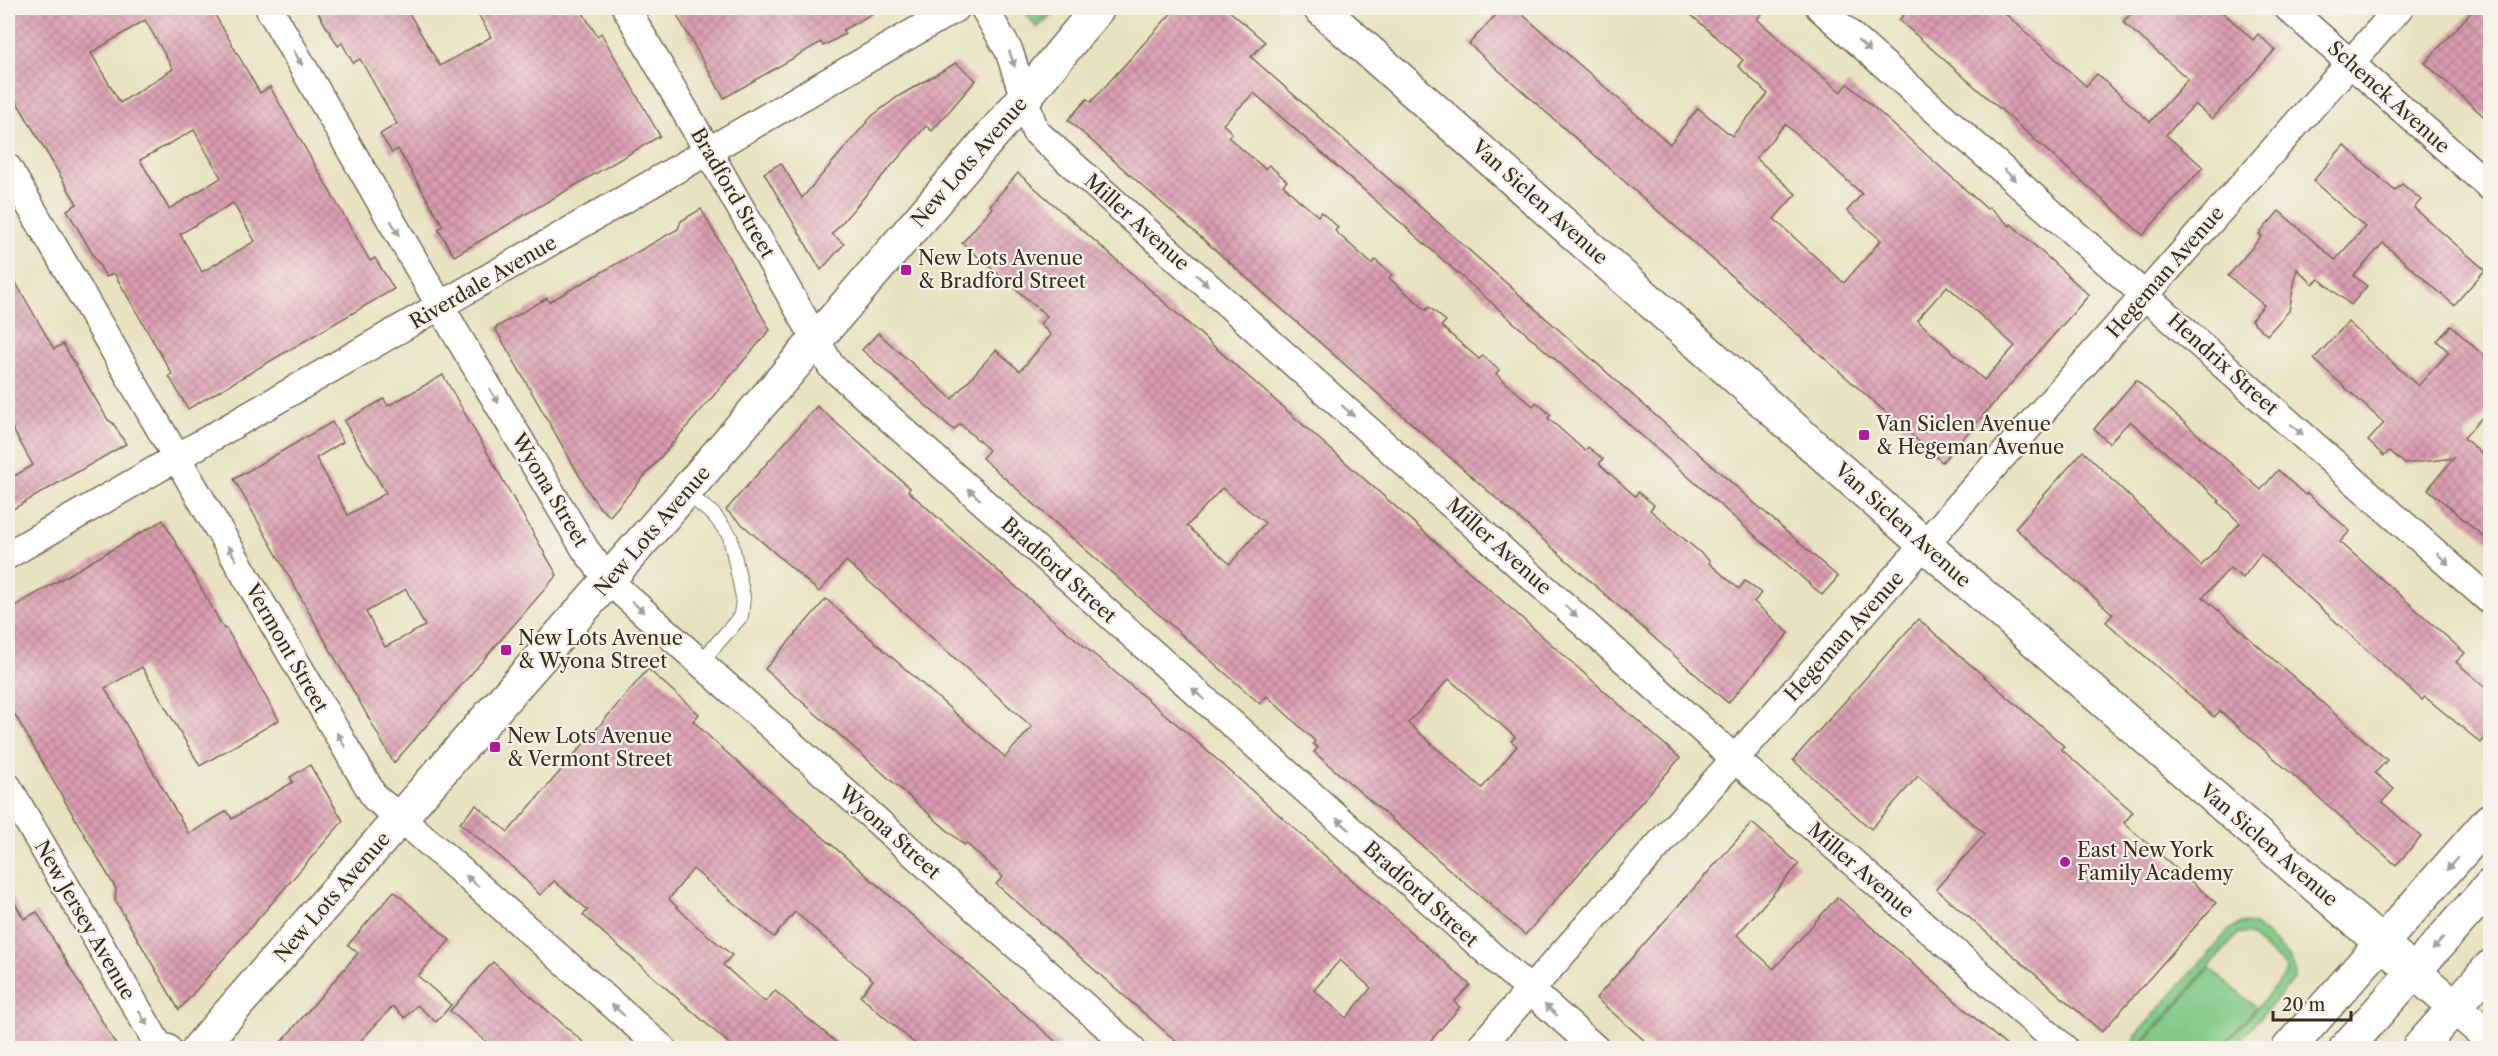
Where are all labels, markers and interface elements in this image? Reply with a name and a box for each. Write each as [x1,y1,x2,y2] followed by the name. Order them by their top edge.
[2323,36,2455,158] street label: Schenck Avenue
[1856,39,1871,52] one-way arrow
[293,50,303,67] one-way arrow
[1007,50,1017,68] one-way arrow
[906,92,1032,232] street label: New Lots Avenue
[686,124,780,262] street label: Bradford Street
[1466,134,1613,269] street label: Van Siclen Avenue
[2002,168,2017,181] one-way arrow
[1080,169,1194,275] street label: Miller Avenue
[2101,201,2229,343] street label: Hegeman Avenue
[390,219,400,236] one-way arrow
[405,230,561,334] street label: Riverdale Avenue
[918,246,1086,293] place label: New Lots Avenue & Bradford Street
[899,263,913,277] marker: New Lots Avenue & Bradford Street
[1195,273,1209,287] one-way arrow
[2163,308,2283,420] street label: Hendrix Street
[488,388,499,404] one-way arrow
[1340,404,1355,418] one-way arrow
[1875,412,2064,459] place label: Van Siclen Avenue & Hegeman Avenue
[2290,423,2305,437] one-way arrow
[506,428,593,551] street label: Wyona Street
[1857,428,1871,442] marker: Van Siclen Avenue & Hegeman Avenue
[1829,457,1976,592] street label: Van Siclen Avenue
[589,461,715,601] street label: New Lots Avenue
[967,488,982,501] one-way arrow
[1442,493,1556,599] street label: Miller Avenue
[997,512,1121,628] street label: Bradford Street
[226,545,237,561] one-way arrow
[2436,552,2451,566] one-way arrow
[1779,566,1909,706] street label: Hegeman Avenue
[240,578,334,717] street label: Vermont Street
[631,600,646,614] one-way arrow
[1563,604,1578,617] one-way arrow
[518,626,683,673] place label: New Lots Avenue & Wyona Street
[499,643,513,657] marker: New Lots Avenue & Wyona Street
[1191,688,1206,701] one-way arrow
[507,724,672,771] place label: New Lots Avenue & Vermont Street
[336,731,346,748] one-way arrow
[488,740,502,754] marker: New Lots Avenue & Vermont Street
[2194,778,2343,911] street label: Van Siclen Avenue
[833,779,946,884] street label: Wyona Street
[1803,817,1919,923] street label: Miller Avenue
[1336,818,1351,831] one-way arrow
[269,827,395,967] street label: New Lots Avenue
[30,836,140,1004] street label: New Jersey Avenue
[1359,836,1483,952] street label: Bradford Street
[2077,838,2234,885] place label: East New York Family Academy
[2058,855,2072,869] marker: East New York Family Academy
[2446,856,2459,871] one-way arrow
[465,875,480,888] one-way arrow
[2431,937,2445,952] one-way arrow
[2273,984,2351,1022] scale bar
[2282,994,2326,1016] text: 20 m
[611,1004,626,1017] one-way arrow
[1544,1004,1559,1017] one-way arrow
[138,1010,148,1027] one-way arrow

